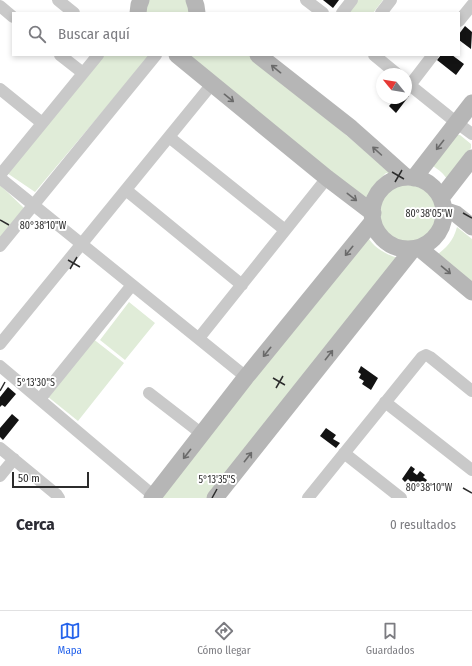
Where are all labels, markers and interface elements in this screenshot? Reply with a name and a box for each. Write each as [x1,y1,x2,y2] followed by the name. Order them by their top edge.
[12,12,460,56] search box
[26,23,48,45] icon: search
[58,25,130,43] text: Buscar aquí
[270,65,281,73] one-way arrow
[376,68,412,104] north arrow
[223,93,234,102] one-way arrow
[436,139,444,150] one-way arrow
[372,146,382,155] one-way arrow
[346,193,357,201] one-way arrow
[406,208,453,220] text: 80°38'05"W
[20,220,67,232] text: 80°38'10"W
[345,246,353,257] one-way arrow
[440,266,451,275] one-way arrow
[262,346,271,357] one-way arrow
[325,349,333,360] one-way arrow
[17,377,55,389] text: 5°13'30"S
[182,449,191,460] one-way arrow
[244,451,253,462] one-way arrow
[12,470,89,489] scale bar
[18,472,40,485] text: 50 m
[198,474,236,486] text: 5°13'35"S
[406,482,453,494] text: 80°38'10"W
[16,514,55,535] text: Cerca
[390,517,456,532] text: 0 resultados
[58,620,82,657] tab: Mapa
[197,620,251,657] tab: Cómo llegar
[366,620,414,657] tab: Guardados

